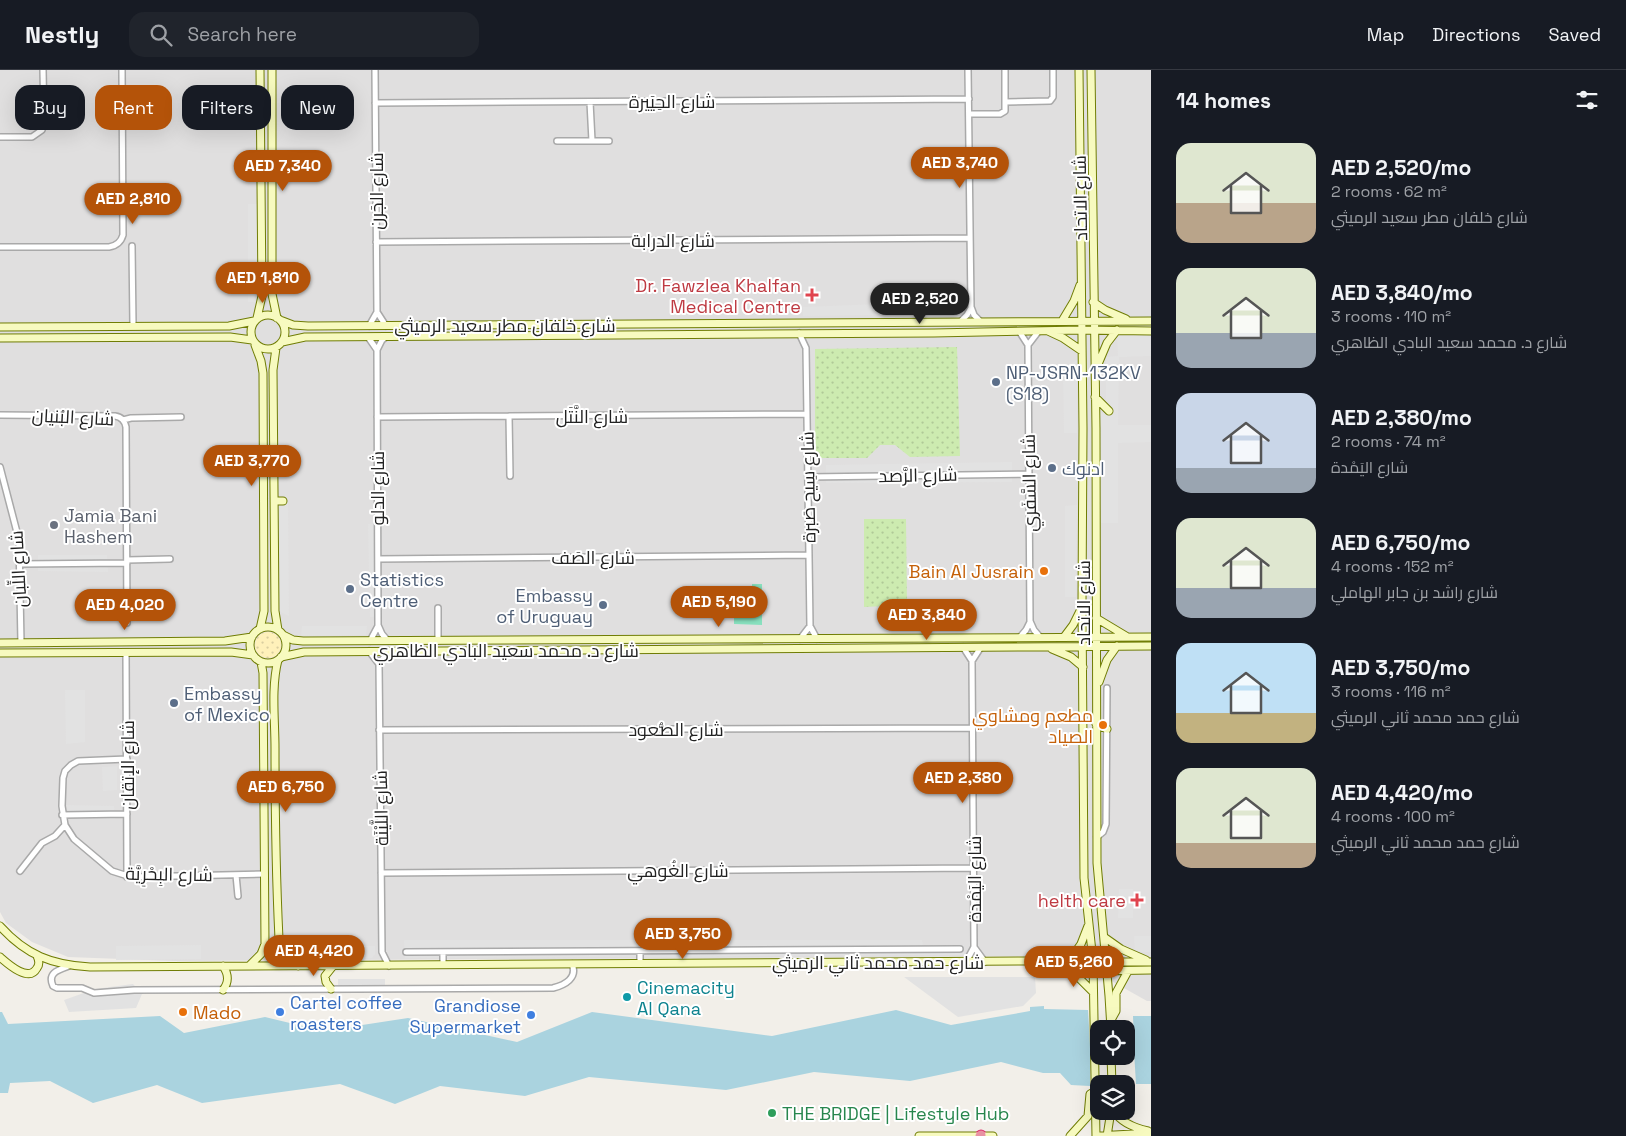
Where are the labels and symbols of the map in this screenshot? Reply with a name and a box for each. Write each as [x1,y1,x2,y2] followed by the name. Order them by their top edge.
[629,90,715,114] street label: شارع الحِيَيرة
[903,146,1017,189] pin: AED 3,740
[226,150,340,192] pin: AED 7,340
[365,152,389,230] street label: شارع الجَرن
[1068,155,1093,241] street label: شارع الاتحاد
[76,182,190,225] pin: AED 2,810
[631,229,715,253] street label: شارع الدرابة
[206,262,320,304] pin: AED 1,810
[635,274,801,318] place label: Dr. Fawzlea Khalfan Medical Centre
[863,282,977,325] pin: AED 2,520
[805,288,819,302] marker: Dr. Fawzlea Khalfan Medical Centre
[394,314,616,340] street label: شارع خلفان مطر سعيد الرميثي
[1006,361,1141,405] place label: NP-JSRN-132KV (S18)
[990,376,1002,388] marker: NP-JSRN-132KV (S18)
[31,403,115,432] street label: شارع البُنيان
[556,405,628,429] street label: شارع النَّتَل
[796,431,821,543] street label: شارع سِيح صَبرة
[1017,434,1044,532] street label: شارع السَّفَري
[195,444,309,487] pin: AED 3,770
[366,451,390,525] street label: شارع الدلو
[1062,457,1105,480] place label: ادنوك
[1046,462,1058,474] marker: ادنوك
[878,463,958,488] street label: شارع الرَّصد
[64,504,157,548] place label: Jamia Bani Hashem
[48,519,60,531] marker: Jamia Bani Hashem
[3,530,33,608] street label: شارع اللِّبان
[551,546,635,570] street label: شارع الصَف
[909,560,1034,583] place label: Bain Al Jusrain
[1072,560,1096,646] street label: شارع الاتحاد
[1038,565,1050,577] marker: Bain Al Jusrain
[360,568,444,612] place label: Statistics Centre
[344,583,356,595] marker: Statistics Centre
[496,584,593,628] place label: Embassy of Uruguay
[662,586,776,628] pin: AED 5,190
[68,588,182,631] pin: AED 4,020
[870,598,984,641] pin: AED 3,840
[597,599,609,611] marker: Embassy of Uruguay
[373,639,639,665] street label: شارع د. محمد سعيد البادي الظاهري
[184,682,270,726] place label: Embassy of Mexico
[168,697,180,709] marker: Embassy of Mexico
[972,704,1093,748] place label: مطعم ومشاوي الصياد
[628,718,724,742] street label: شارع الصُّعود
[1097,719,1109,731] marker: مطعم ومشاوي الصياد
[116,720,140,810] street label: شارع الإتقان
[906,762,1020,804] pin: AED 2,380
[229,770,343,813] pin: AED 6,750
[368,770,394,846] street label: شارع اللَّيْنَة
[963,836,987,922] street label: شارع اليَمْدة
[627,859,729,885] street label: شارع الغُوهي
[125,862,213,887] street label: شارع البِحْرِيَّة
[1038,889,1126,912] place label: helth care
[1130,893,1144,907] marker: helth care
[626,918,740,960] pin: AED 3,750
[257,934,371,977] pin: AED 4,420
[1017,946,1131,988] pin: AED 5,260
[772,951,984,977] street label: شارع حمد محمد ثاني الرميثي
[637,976,735,1020] place label: Cinemacity Al Qana
[290,991,403,1035] place label: Cartel coffee roasters
[621,991,633,1003] marker: Cinemacity Al Qana
[410,994,521,1038] place label: Grandiose Supermarket
[193,1001,241,1024] place label: Mado
[177,1006,189,1018] marker: Mado
[274,1006,286,1018] marker: Cartel coffee roasters
[525,1009,537,1021] marker: Grandiose Supermarket
[782,1102,1009,1125] place label: THE BRIDGE | Lifestyle Hub
[766,1107,778,1119] marker: THE BRIDGE | Lifestyle Hub

